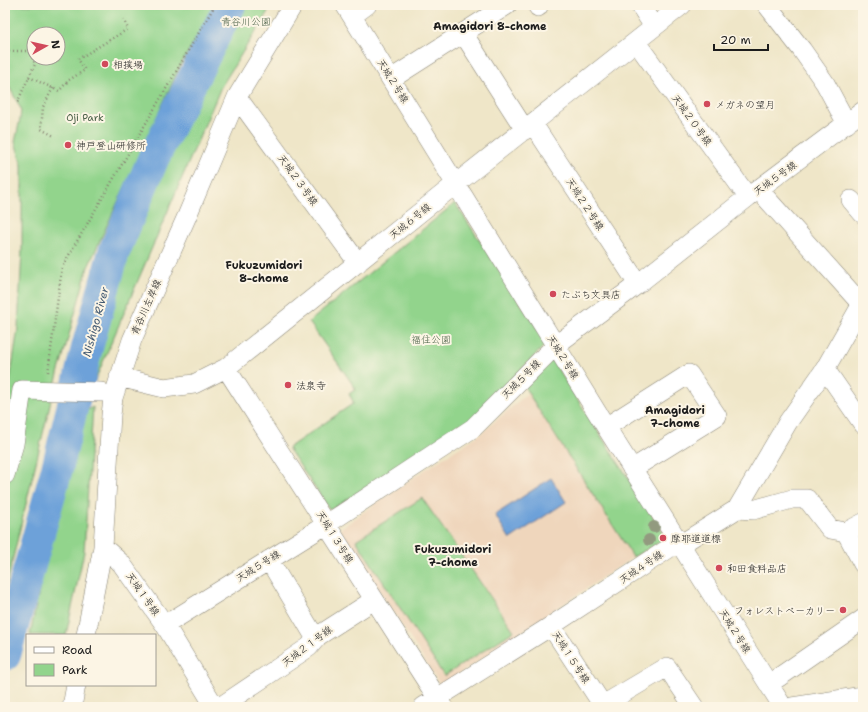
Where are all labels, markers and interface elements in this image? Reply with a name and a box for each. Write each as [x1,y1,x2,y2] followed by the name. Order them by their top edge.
[221,15,271,28] park label: 青谷川公園
[433,19,547,34] district label: Amagidori 8-chome
[26,26,66,66] north arrow
[714,26,768,52] scale bar
[720,32,751,48] text: 20 m
[47,39,63,50] text: N
[374,56,412,106] street label: 天城２号線
[113,58,143,71] place label: 相撲場
[100,59,110,69] marker: 相撲場
[669,92,715,148] street label: 天城２０号線
[715,98,775,111] place label: メガネの望月
[702,99,712,109] marker: メガネの望月
[66,111,104,124] park label: Oji Park
[76,139,146,152] place label: 神戸登山研修所
[63,140,73,150] marker: 神戸登山研修所
[275,152,321,208] street label: 天城２３号線
[751,158,799,198] street label: 天城５号線
[563,175,607,233] street label: 天城２２号線
[386,200,434,242] street label: 天城６号線
[226,258,302,286] district label: Fukuzumidori 8-chome
[128,277,164,337] street label: 青谷川左岸線
[79,285,113,359] water label: Nishigo River
[561,288,621,301] place label: たぶち文具店
[548,289,558,299] marker: たぶち文具店
[544,332,582,382] street label: 天城２号線
[411,333,451,346] park label: 福住公園
[499,357,543,401] street label: 天城５号線
[296,379,326,392] place label: 法泉寺
[283,380,293,390] marker: 法泉寺
[645,403,705,431] district label: Amagidori 7-chome
[314,508,356,566] street label: 天城１３号線
[671,532,721,545] place label: 摩耶道道標
[658,533,668,543] marker: 摩耶道道標
[415,542,491,570] district label: Fukuzumidori 7-chome
[233,547,283,585] street label: 天城５号線
[617,548,665,586] street label: 天城４号線
[727,562,787,575] place label: 和田食料品店
[714,563,724,573] marker: 和田食料品店
[123,570,163,618] street label: 天城１号線
[734,604,835,617] place label: フォレストベーカリー
[838,605,848,615] marker: フォレストベーカリー
[716,606,754,656] street label: 天城２号線
[279,623,335,669] street label: 天城２１号線
[549,628,593,686] street label: 天城１５号線
[26,634,156,686] legend
[62,642,93,658] text: Road
[62,662,88,678] text: Park

